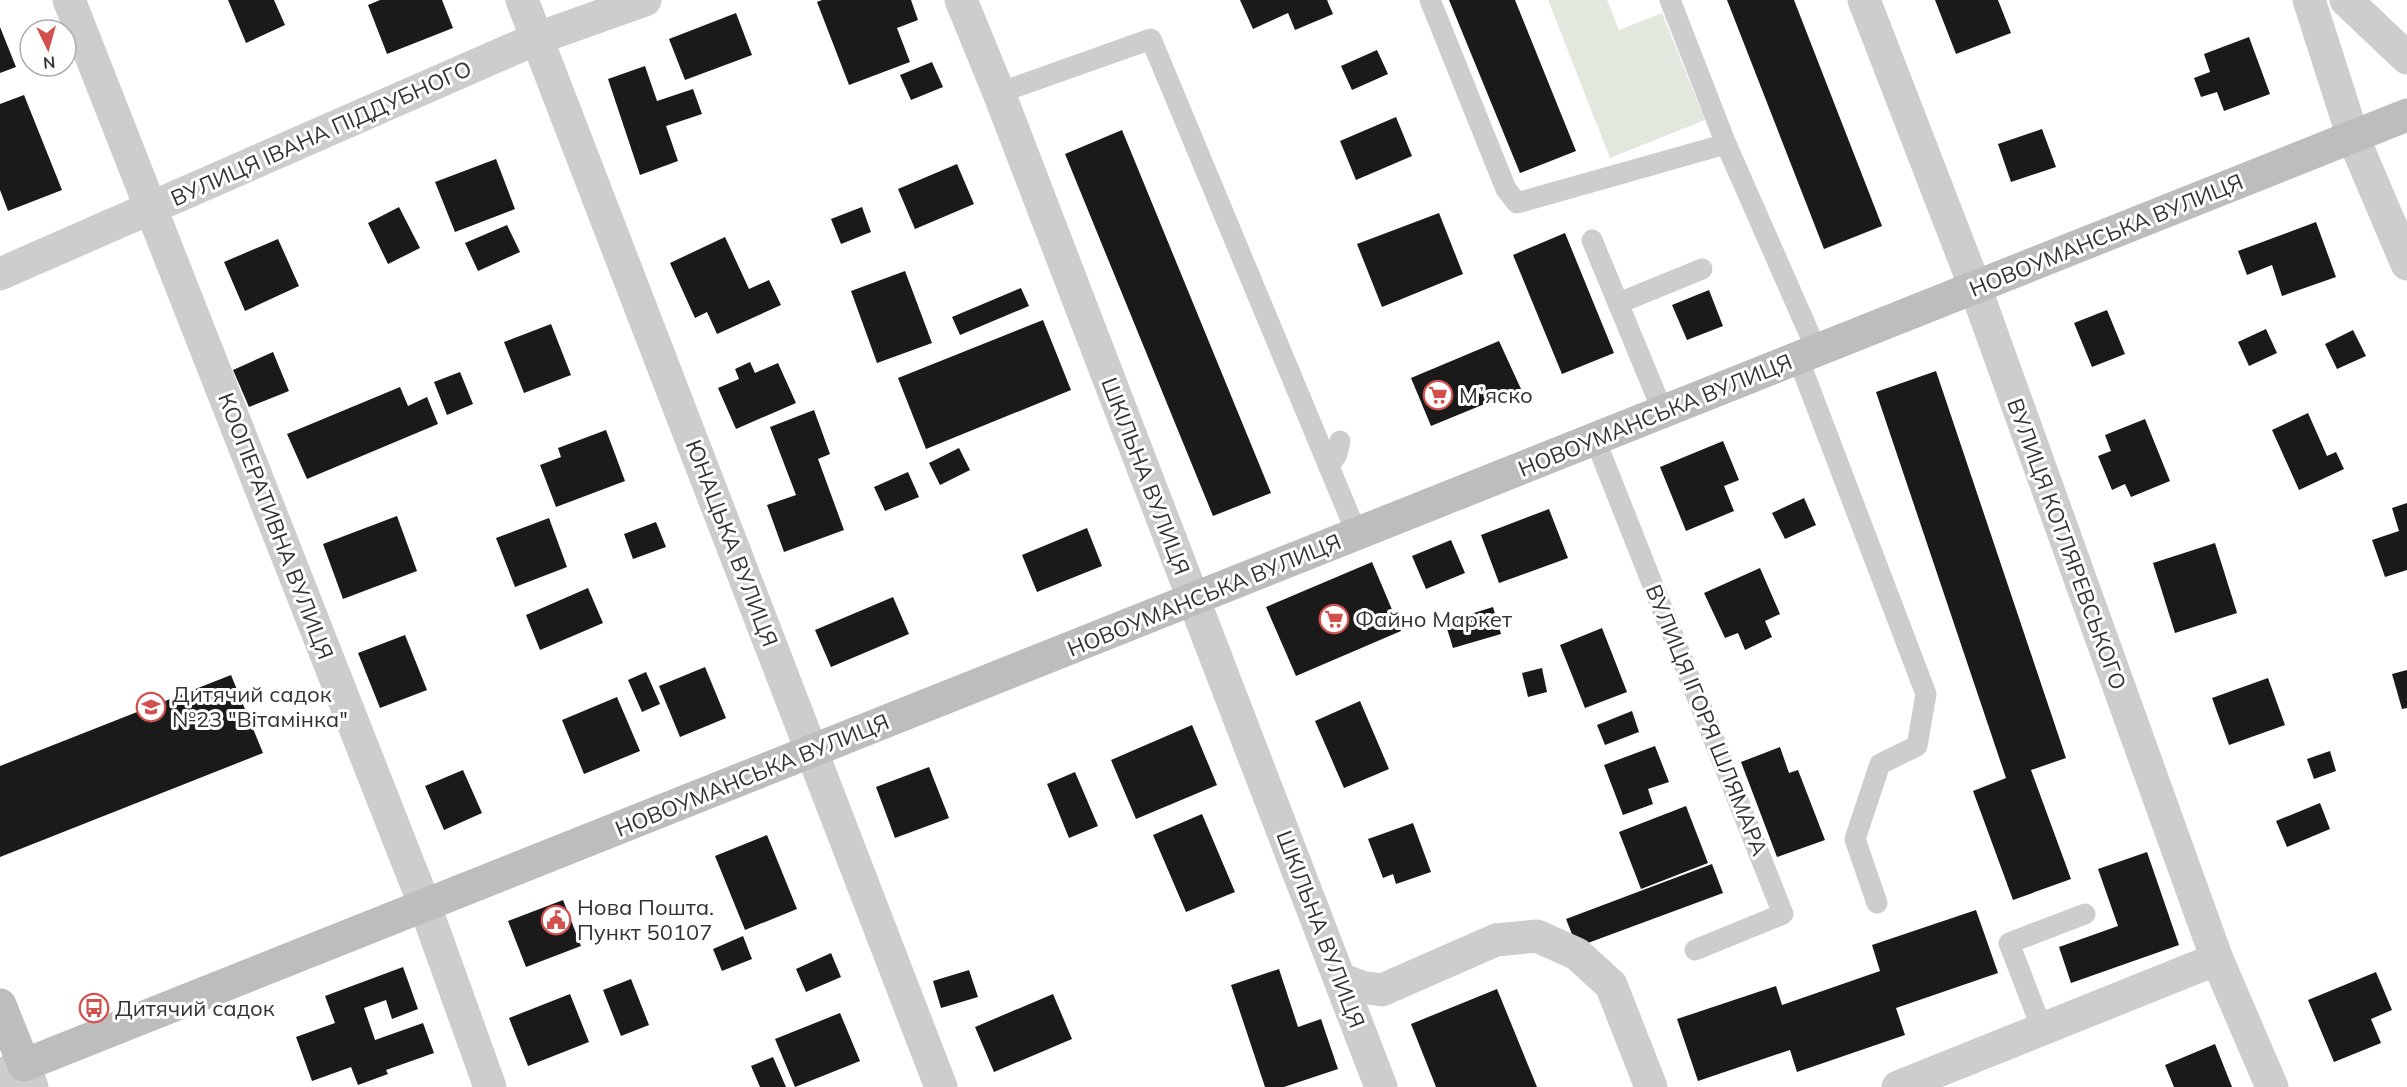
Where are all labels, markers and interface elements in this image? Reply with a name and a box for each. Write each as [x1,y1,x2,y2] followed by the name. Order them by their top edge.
[18,18,78,78] north arrow
[42,52,56,73] text: N
[166,54,476,212] street label: ВУЛИЦЯ ІВАНА ПІДДУБНОГО
[1965,167,2247,303] street label: НОВОУМАНСЬКА ВУЛИЦЯ
[1514,347,1796,483] street label: НОВОУМАНСЬКА ВУЛИЦЯ
[1095,373,1197,579] street label: ШКІЛЬНА ВУЛИЦЯ
[1422,379,1454,411] supermarket icon: Мʼяско
[1459,381,1533,409] place label: Мʼяско
[212,389,340,663] street label: КООПЕРАТИВНА ВУЛИЦЯ
[2001,394,2133,694] street label: ВУЛИЦЯ КОТЛЯРЕВСЬКОГО
[680,436,784,650] street label: ЮНАЦЬКА ВУЛИЦЯ
[1063,527,1345,663] street label: НОВОУМАНСЬКА ВУЛИЦЯ
[1640,580,1774,860] street label: ВУЛИЦЯ ІГОРЯ ШЛЯМАРА
[1318,603,1350,635] supermarket icon: Файно Маркет
[1355,605,1512,633] place label: Файно Маркет
[172,680,348,733] place label: Дитячий садок №23 "Вітамінка"
[135,691,167,723] school or university icon: Дитячий садок №23 "Вітамінка"
[611,707,893,843] street label: НОВОУМАНСЬКА ВУЛИЦЯ
[1270,826,1372,1032] street label: ШКІЛЬНА ВУЛИЦЯ
[577,893,714,946] place label: Нова Пошта. Пункт 50107
[540,904,572,936] public building icon: Нова Пошта. Пункт 50107
[78,992,110,1024] bus stop icon: Дитячий садок
[115,994,275,1022] place label: Дитячий садок

